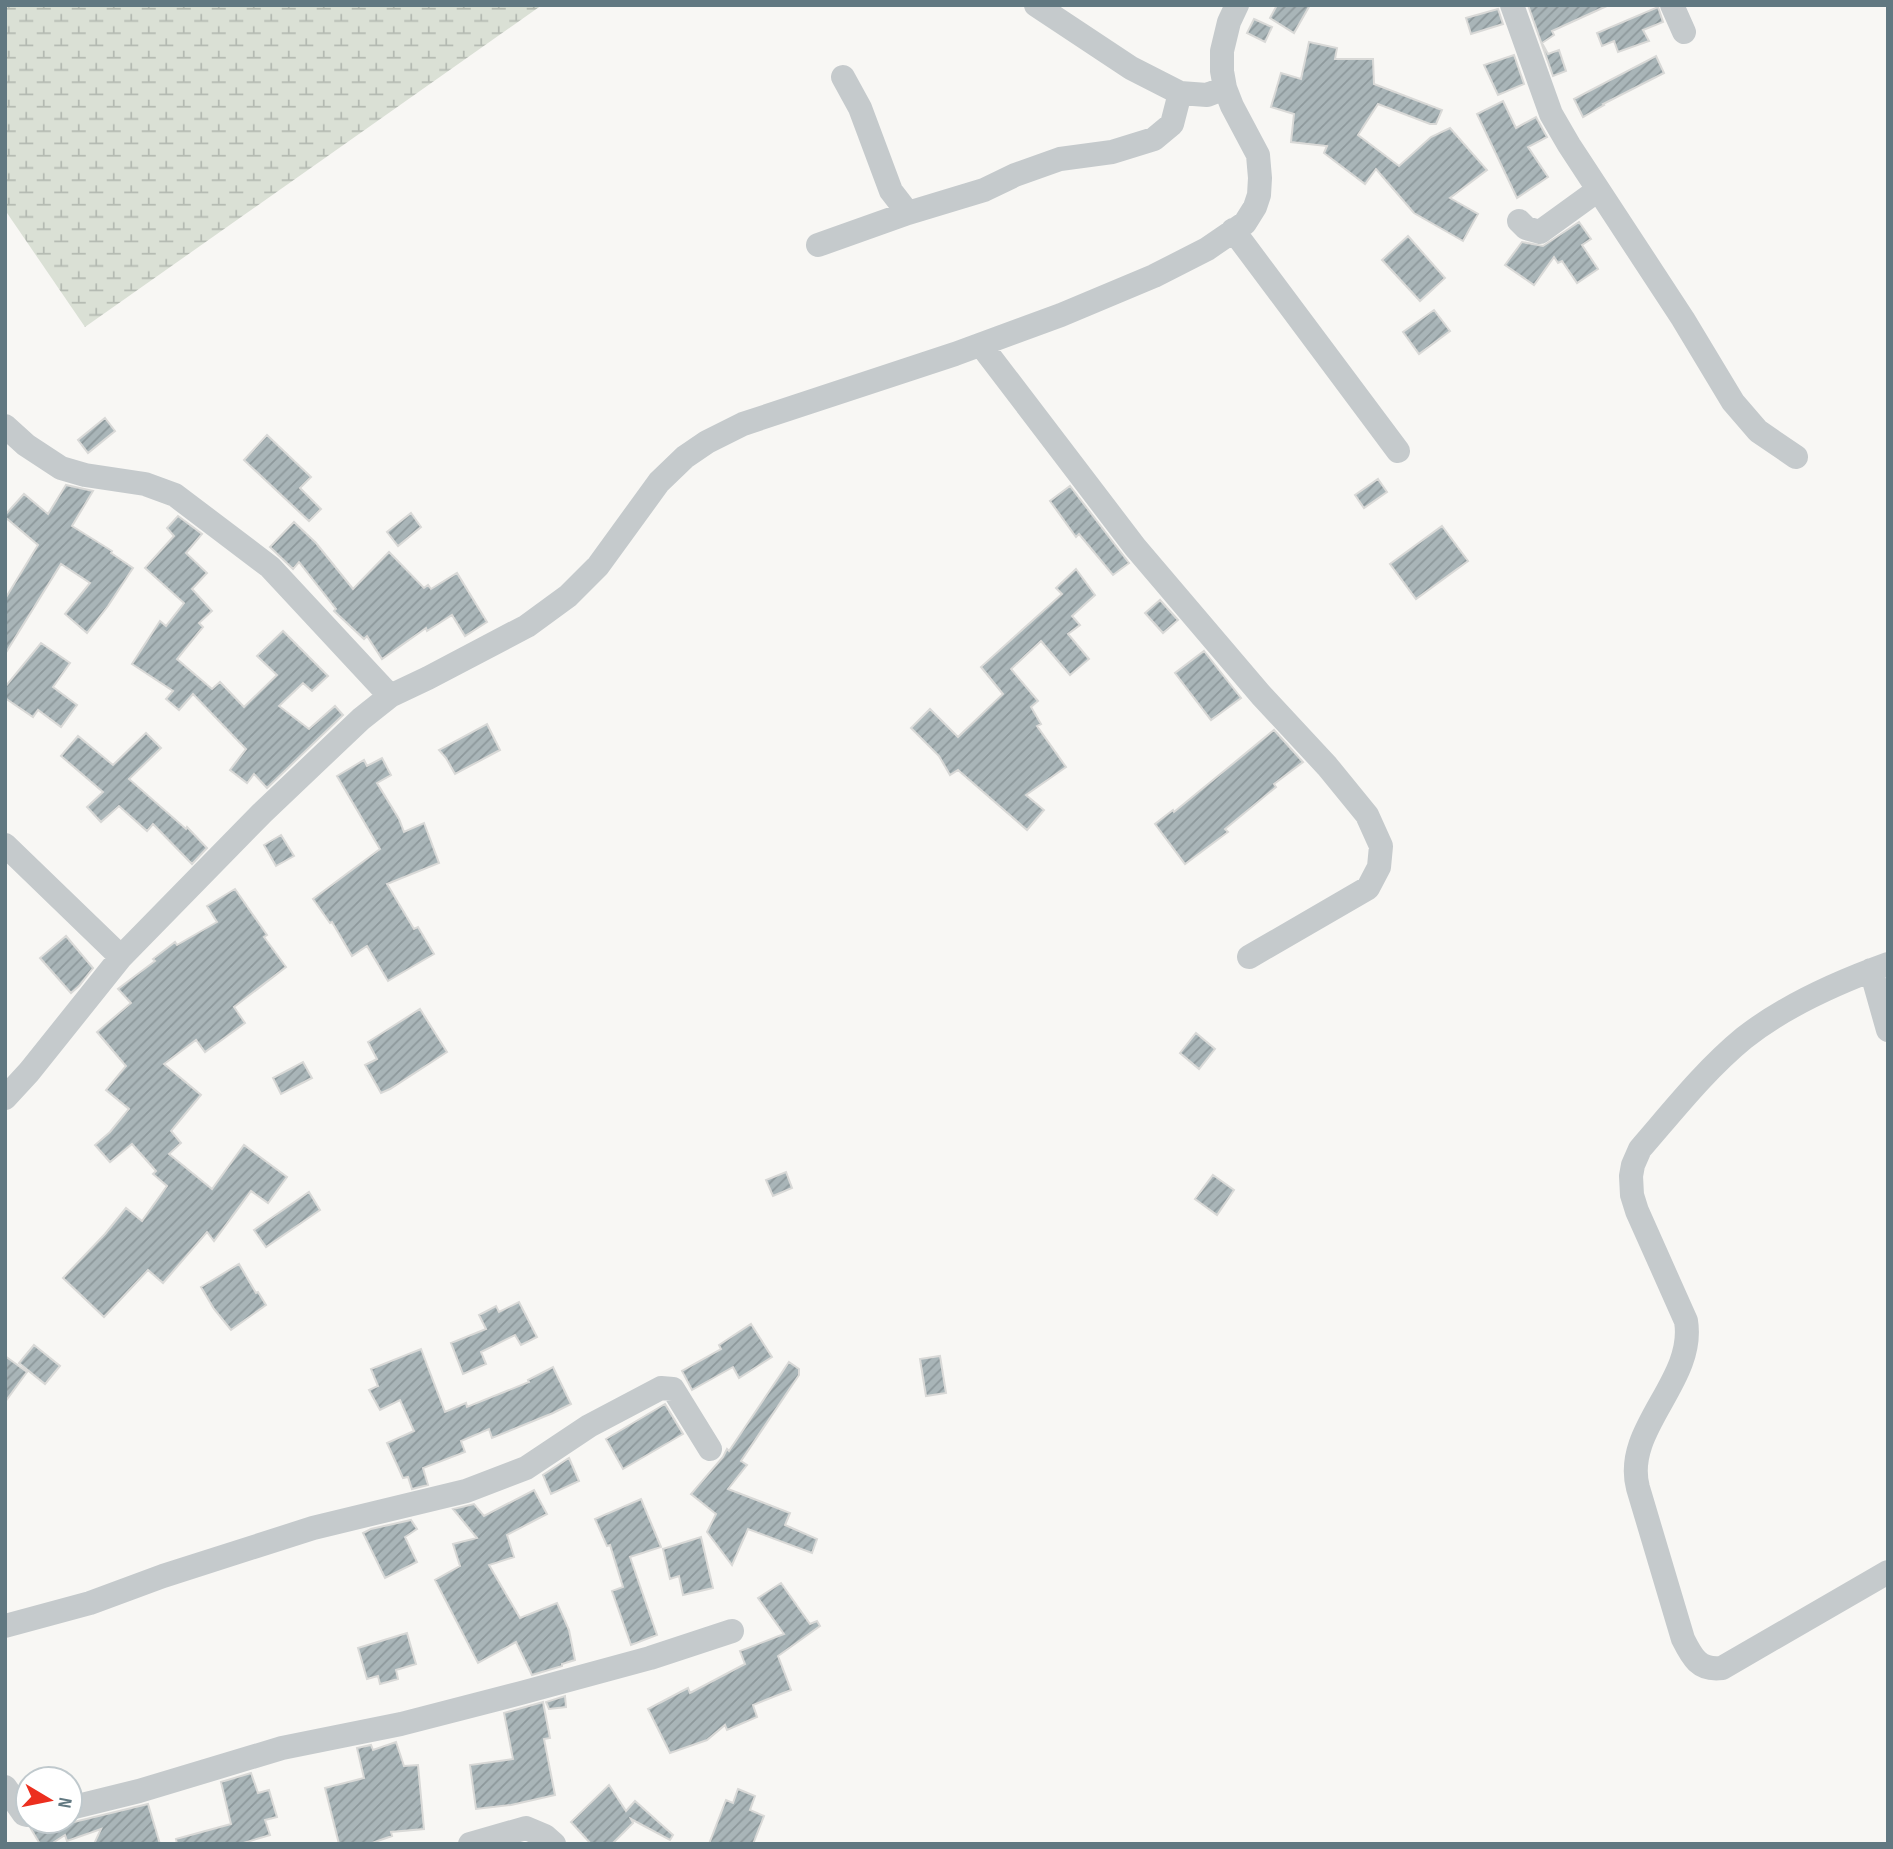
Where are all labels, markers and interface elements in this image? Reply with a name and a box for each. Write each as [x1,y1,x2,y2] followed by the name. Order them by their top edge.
[14,1765,84,1835] north arrow
[52,1796,76,1810] text: N

